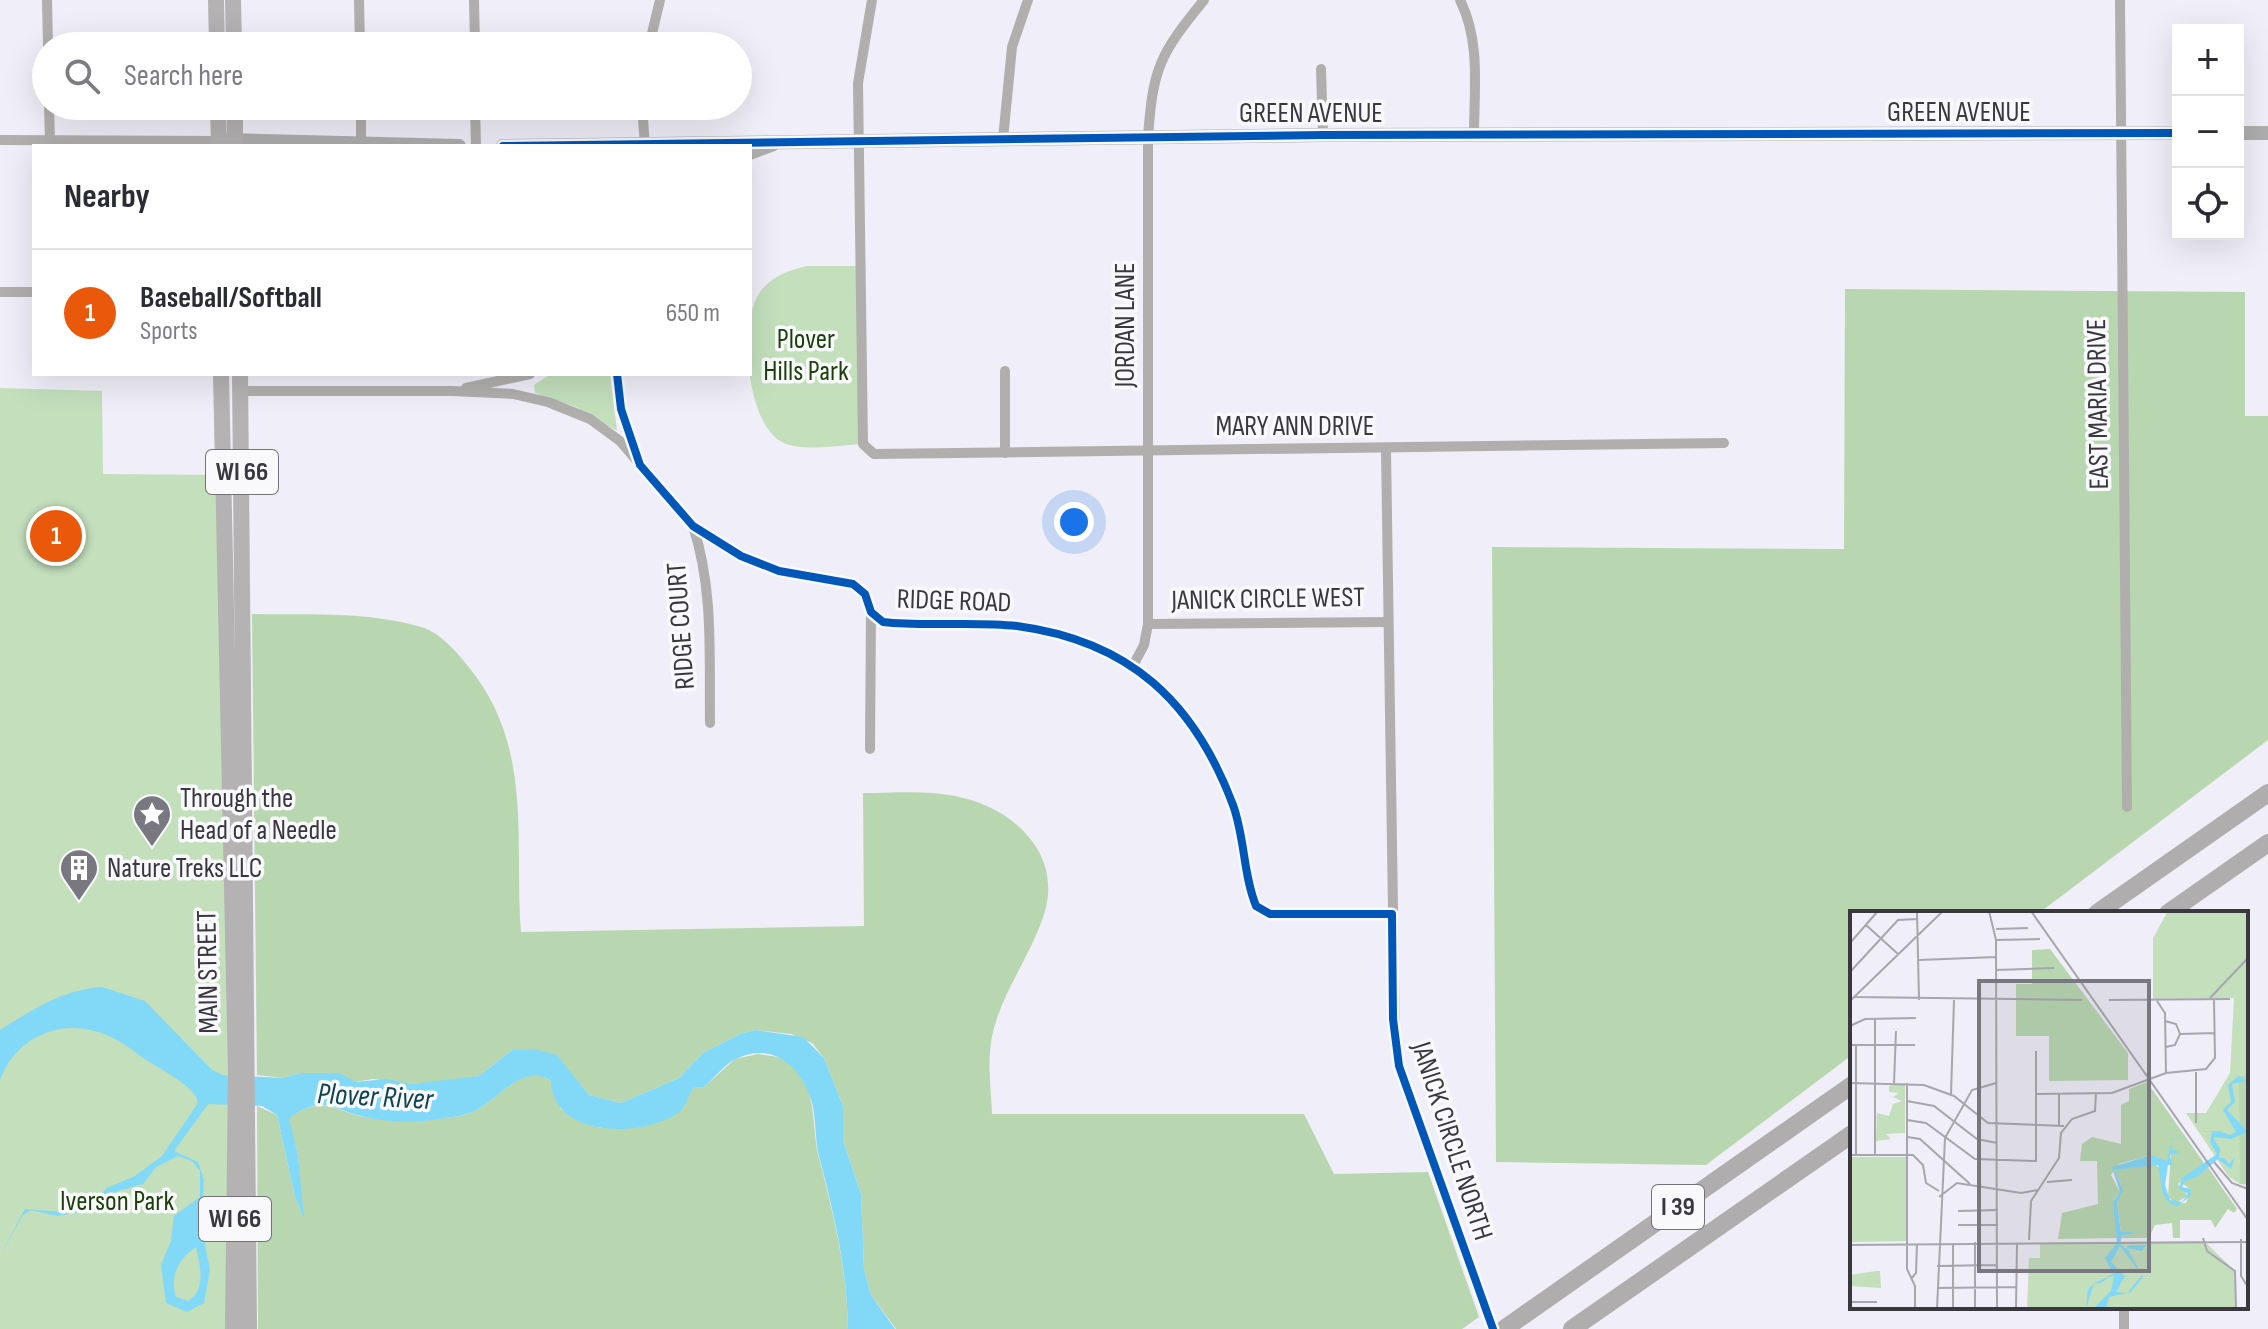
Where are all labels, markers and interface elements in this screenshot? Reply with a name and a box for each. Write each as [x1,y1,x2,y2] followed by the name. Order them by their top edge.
[2172,24,2244,240] map controls
[2172,24,2244,96] button: +
[32,32,752,120] search box
[60,54,104,98] icon: search
[124,58,243,94] text: Search here
[1887,96,2031,129] street label: GREEN AVENUE
[2172,96,2244,168] button: −
[1239,97,1383,130] street label: GREEN AVENUE
[2172,168,2244,240] button: locate
[64,176,150,217] text: Nearby
[1109,262,1142,389] street label: JORDAN LANE
[140,280,322,316] text: Baseball/Softball
[85,298,95,329] text: 1
[666,298,720,329] text: 650 m
[140,316,198,347] text: Sports
[2080,318,2116,490] street label: EAST MARIA DRIVE
[763,323,849,388] park label: Plover Hills Park
[1216,410,1374,443] street label: MARY ANN DRIVE
[206,450,278,494] road number: WI 66
[1054,502,1094,542] your location
[30,506,82,566] pin: 1
[660,561,702,691] street label: RIDGE COURT
[1170,581,1365,617] street label: JANICK CIRCLE WEST
[896,583,1012,619] street label: RIDGE ROAD
[180,782,337,847] place label: Through the Head of a Needle
[131,793,173,848] place icon: Through the Head of a Needle
[58,847,100,902] building icon: Nature Treks LLC
[107,852,262,885] place label: Nature Treks LLC
[190,910,226,1034] street label: MAIN STREET
[1850,911,2248,1309] inset map
[1404,1037,1500,1244] street label: JANICK CIRCLE NORTH
[316,1076,435,1118] water label: Plover River
[60,1185,174,1218] park label: Iverson Park
[1652,1185,1704,1229] road number: I 39
[199,1197,271,1241] road number: WI 66

